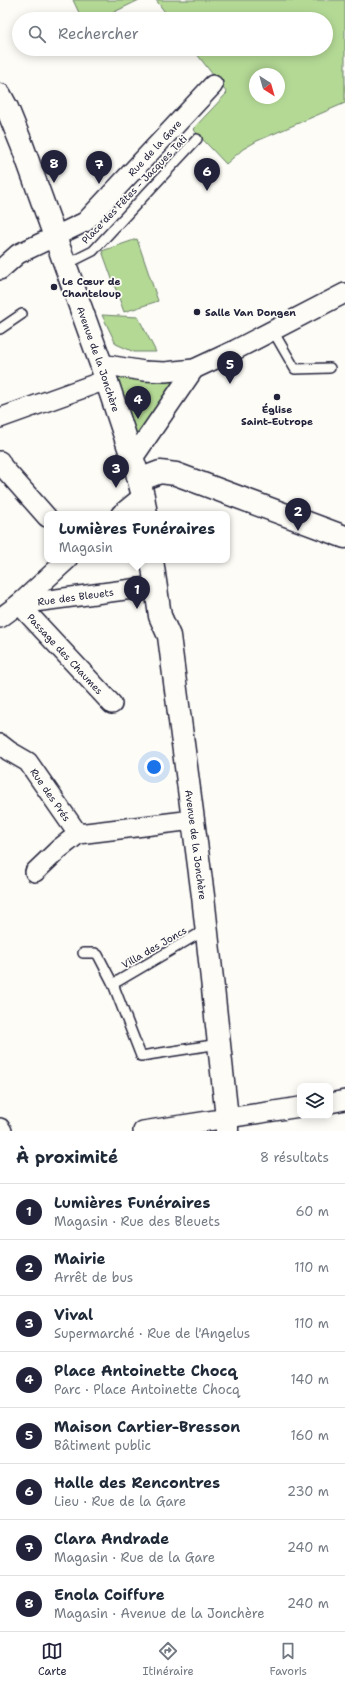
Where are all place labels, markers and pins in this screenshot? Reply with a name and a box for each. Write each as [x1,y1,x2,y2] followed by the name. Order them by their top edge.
[41,150,67,183] pin: 8
[86,151,112,184] pin: 7
[194,158,220,191] pin: 6
[62,275,121,300] place label: Le Cœur de Chanteloup
[49,282,59,292] marker: Le Cœur de Chanteloup
[205,306,296,319] place label: Salle Van Dongen
[192,307,202,317] marker: Salle Van Dongen
[217,351,243,384] pin: 5
[125,386,151,419] pin: 4
[272,392,282,402] marker: Église Saint-Eutrope
[241,403,313,428] place label: Église Saint-Eutrope
[103,455,129,488] pin: 3
[285,498,311,531] pin: 2
[124,576,150,609] pin: 1

